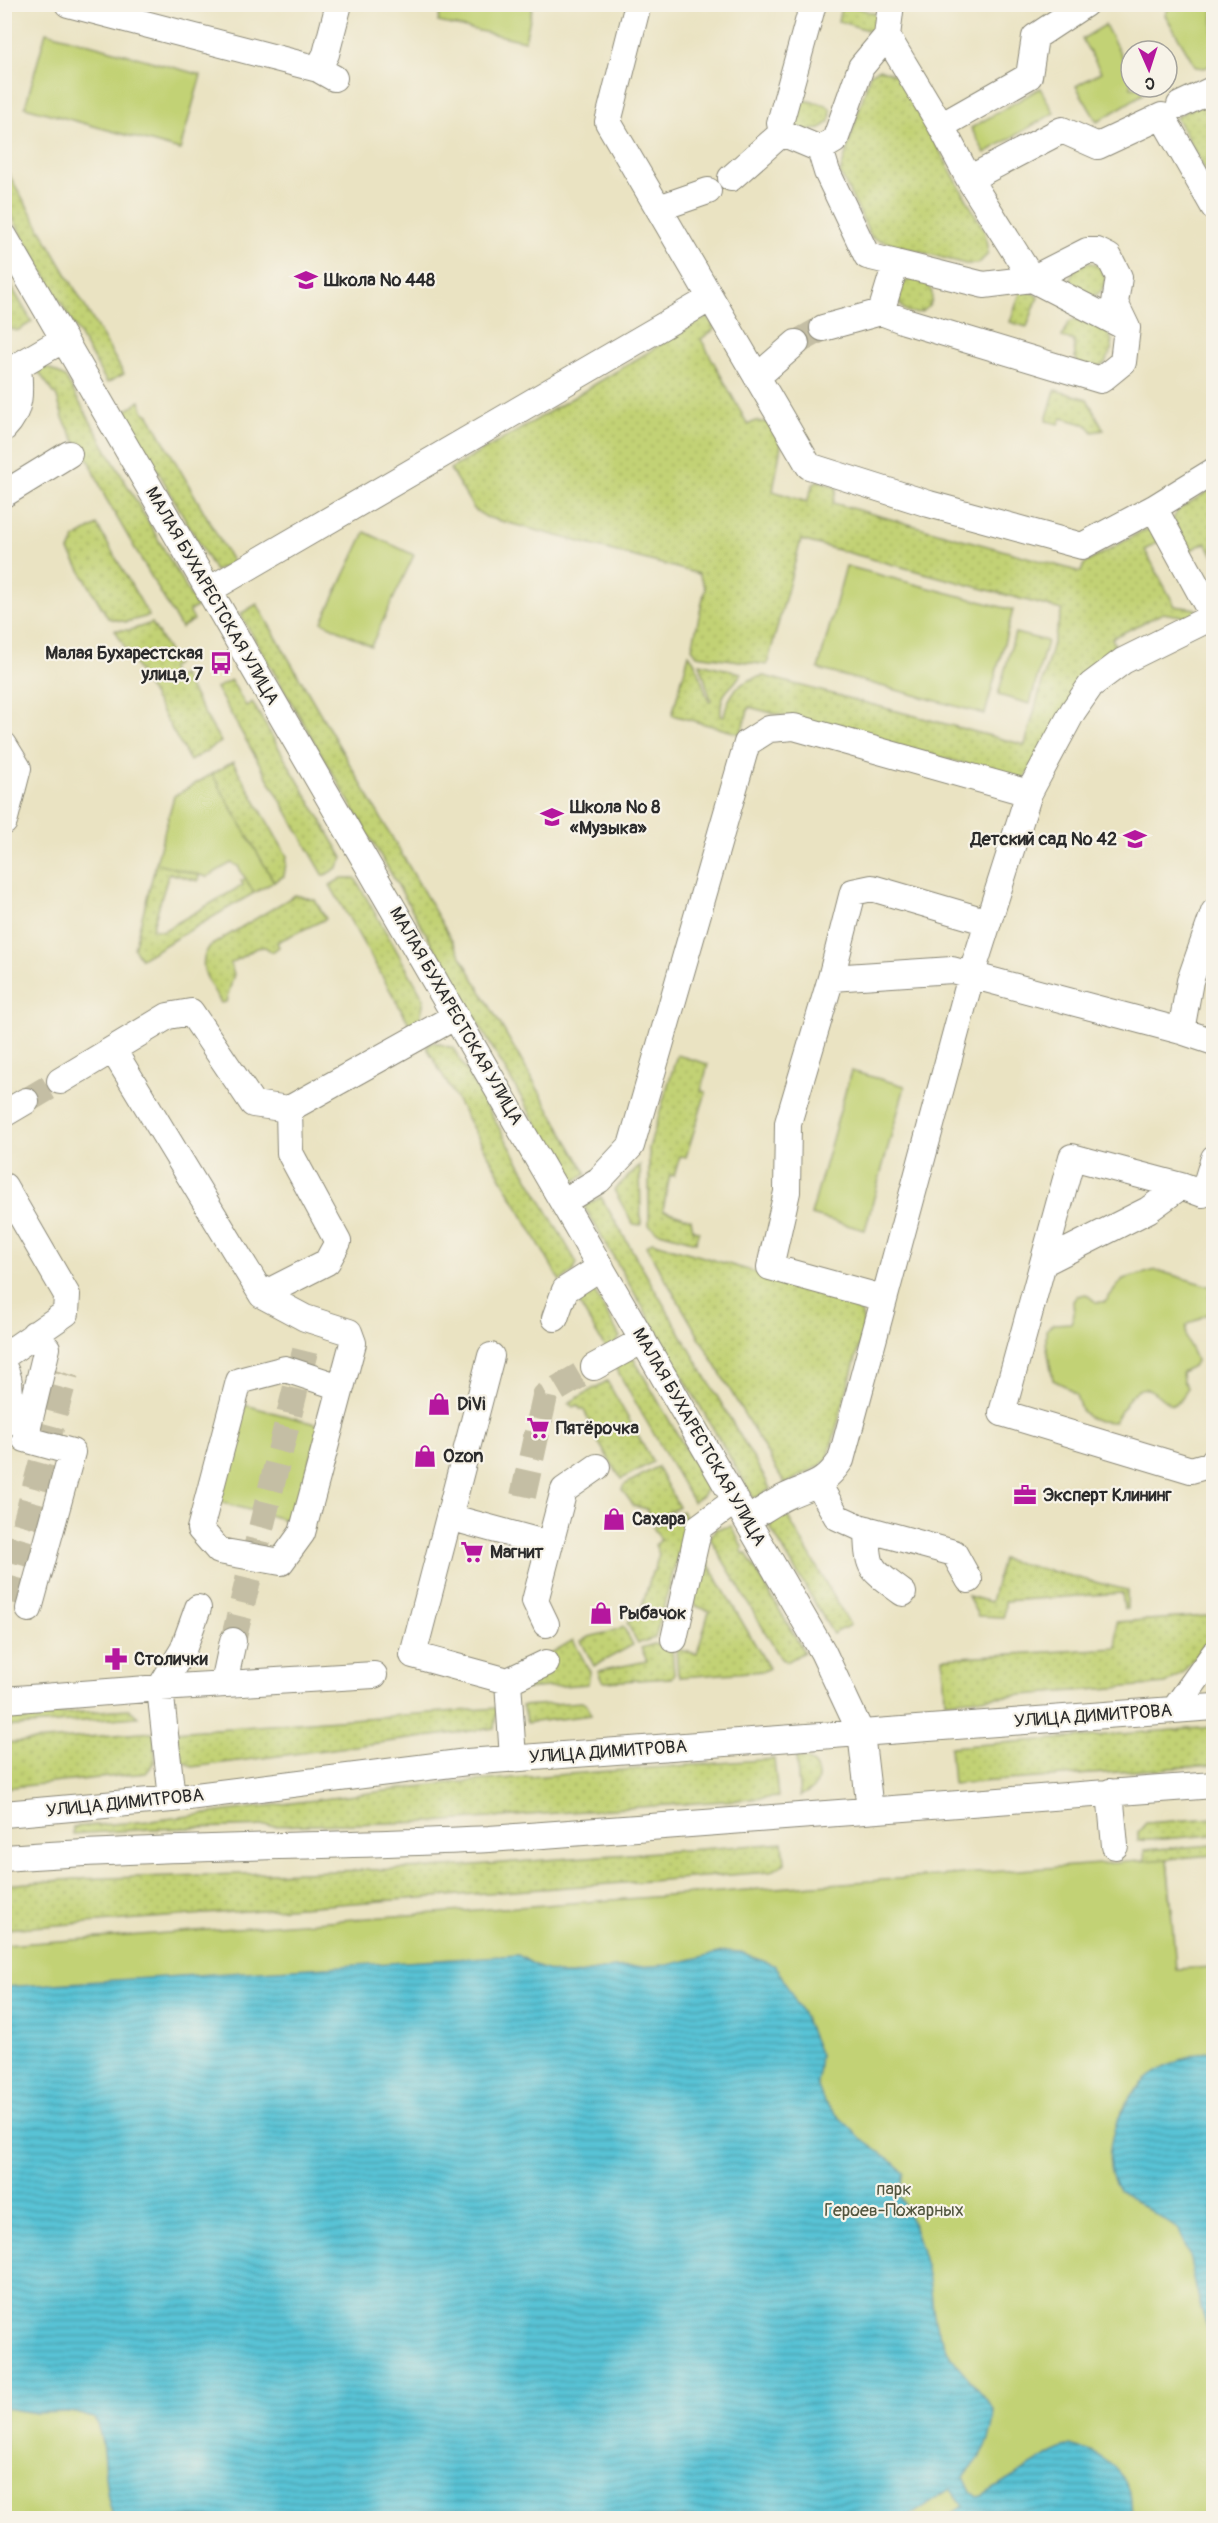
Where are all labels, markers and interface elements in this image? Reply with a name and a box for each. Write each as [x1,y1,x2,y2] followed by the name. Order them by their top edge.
[1119,39,1179,99] north arrow
[1144,73,1155,93] text: С
[293,267,319,293] school or university icon: Школа № 448
[323,269,435,292] place label: Школа № 448
[140,483,284,709] street label: МАЛАЯ БУХАРЕСТСКАЯ УЛИЦА
[45,642,203,686] place label: Малая Бухарестская улица, 7
[208,650,234,676] bus stop icon: Малая Бухарестская улица, 7
[569,796,660,840] place label: Школа № 8 «Музыка»
[539,804,565,830] school or university icon: Школа № 8 «Музыка»
[1122,826,1148,852] school or university icon: Детский сад № 42
[970,828,1117,851] place label: Детский сад № 42
[384,903,528,1129] street label: МАЛАЯ БУХАРЕСТСКАЯ УЛИЦА
[627,1324,771,1550] street label: МАЛАЯ БУХАРЕСТСКАЯ УЛИЦА
[426,1391,452,1417] shop icon: DiVi
[457,1393,485,1416] place label: DiVi
[525,1415,551,1441] supermarket icon: Пятёрочка
[556,1417,640,1440] place label: Пятёрочка
[412,1443,438,1469] shop icon: Ozon
[443,1445,483,1468] place label: Ozon
[1012,1482,1038,1508] office icon: Эксперт Клининг
[1043,1484,1172,1507] place label: Эксперт Клининг
[601,1506,627,1532] shop icon: Сахара
[632,1508,686,1531] place label: Сахара
[459,1539,485,1565] supermarket icon: Магнит
[490,1541,544,1564] place label: Магнит
[588,1600,614,1626] shop icon: Рыбачок
[619,1602,686,1625] place label: Рыбачок
[103,1646,129,1672] pharmacy icon: Столички
[134,1648,208,1671] place label: Столички
[1013,1699,1173,1733] street label: УЛИЦА ДИМИТРОВА
[528,1735,688,1769] street label: УЛИЦА ДИМИТРОВА
[45,1783,205,1823] street label: УЛИЦА ДИМИТРОВА
[824,2178,964,2222] park label: парк Героев-Пожарных

